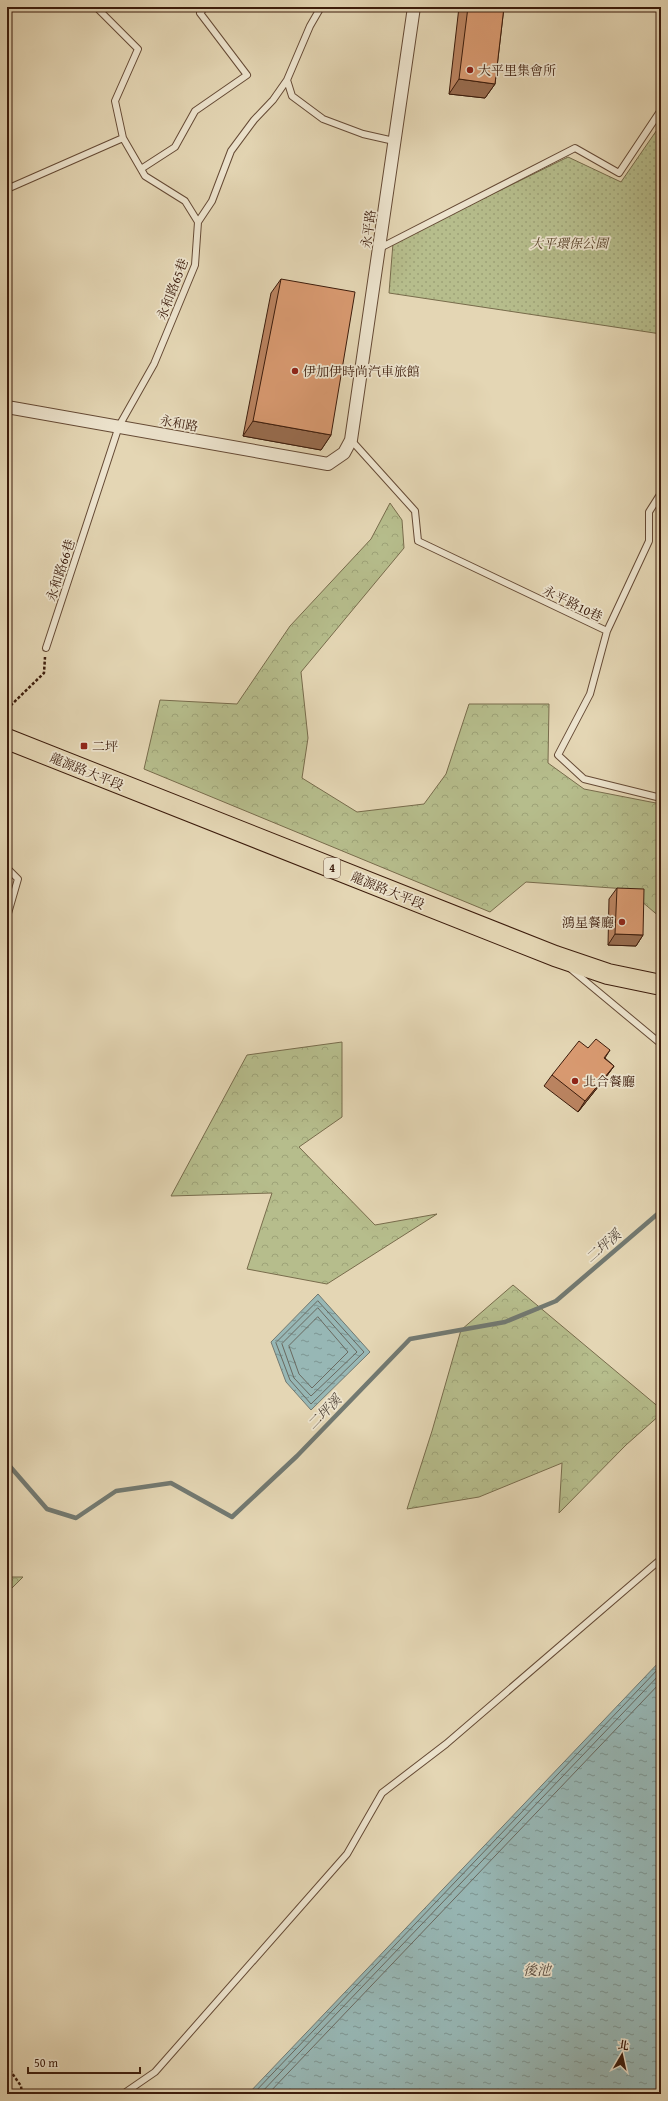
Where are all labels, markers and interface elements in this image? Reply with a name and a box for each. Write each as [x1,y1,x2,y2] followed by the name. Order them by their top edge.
[478,61,556,80] place label: 大平里集會所
[465,65,475,75] marker: 大平里集會所
[356,208,381,250] street label: 永平路
[530,234,610,253] park label: 大平環保公園
[152,256,193,323] street label: 永和路65巷
[303,362,420,381] place label: 伊加伊時尚汽車旅館
[290,366,300,376] marker: 伊加伊時尚汽車旅館
[158,411,200,436] street label: 永和路
[41,537,79,604] street label: 永和路66巷
[540,581,606,626] street label: 永平路10巷
[92,737,118,756] place label: 二坪
[79,741,89,751] marker: 二坪
[47,748,127,795] street label: 龍源路大平段
[324,858,340,878] road number: 4
[348,867,428,914] street label: 龍源路大平段
[562,913,614,932] place label: 鴻星餐廳
[617,917,627,927] marker: 鴻星餐廳
[583,1072,635,1091] place label: 北合餐廳
[570,1076,580,1086] marker: 北合餐廳
[581,1223,627,1267] water label: 二坪溪
[302,1389,347,1434] water label: 二坪溪
[523,1960,553,1980] water label: 後池
[602,2035,642,2075] north arrow
[617,2036,630,2054] text: 北
[28,2049,140,2075] scale bar
[34,2054,58,2071] text: 50 m

